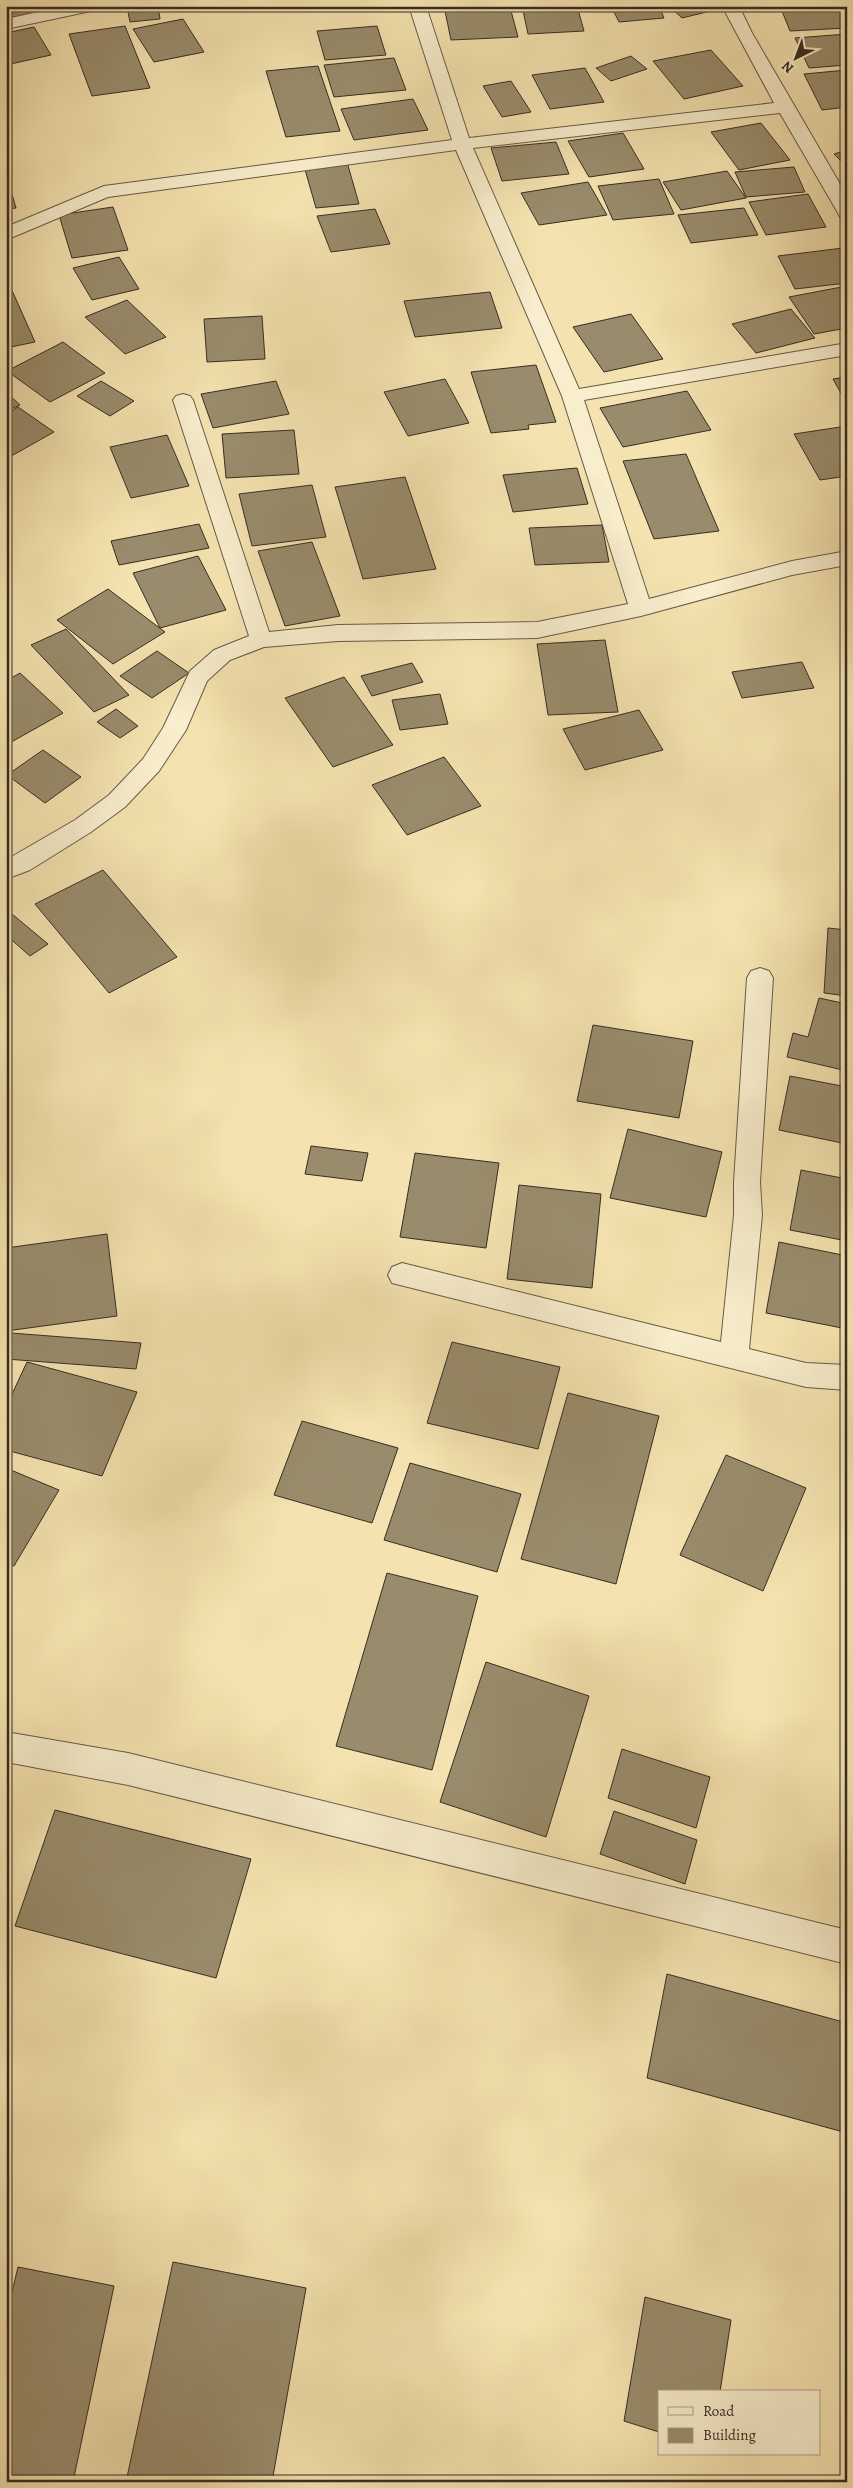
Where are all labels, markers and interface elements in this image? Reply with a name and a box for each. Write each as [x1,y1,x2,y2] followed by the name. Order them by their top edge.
[770,32,820,82] north arrow
[777,57,798,78] text: N
[658,2390,820,2456] legend
[703,2401,735,2421] text: Road
[703,2425,756,2445] text: Building

